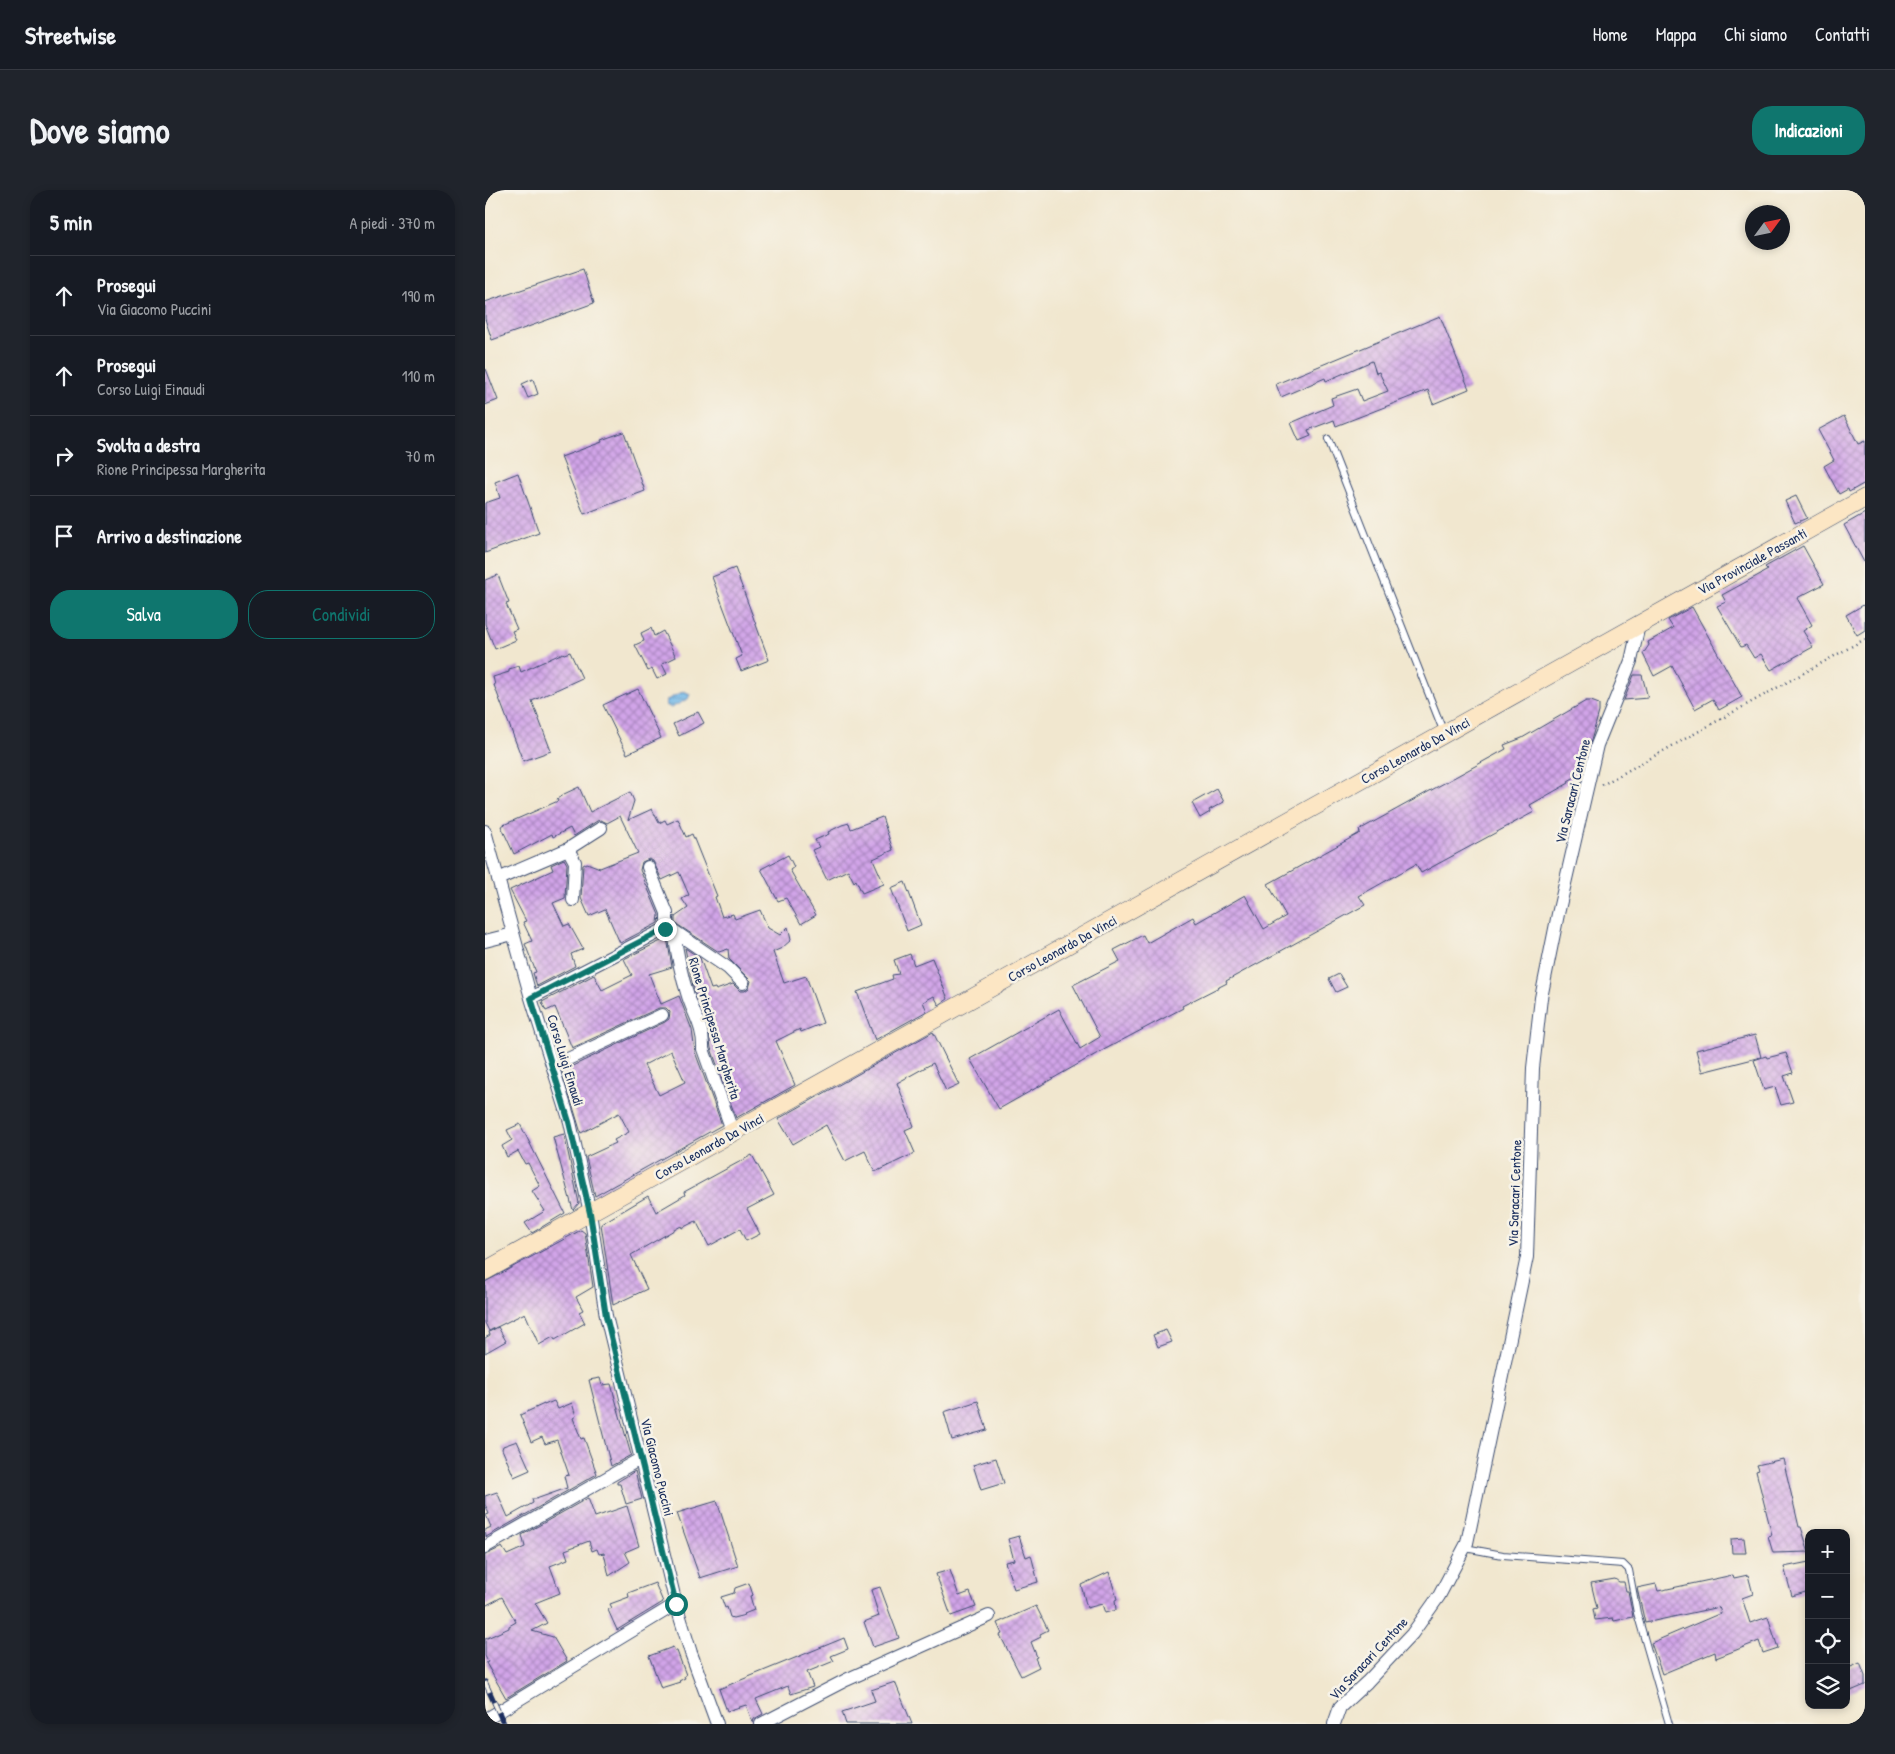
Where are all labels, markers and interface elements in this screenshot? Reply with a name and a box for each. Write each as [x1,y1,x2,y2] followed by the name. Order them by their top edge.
[25,19,116,51] text: Streetwise
[1593,22,1628,47] text: Home
[1656,22,1696,47] text: Mappa
[1724,22,1787,47] text: Chi siamo
[1815,22,1870,47] text: Contatti
[1752,106,1865,155] button: Indicazioni
[30,107,170,154] text: Dove siamo
[1745,205,1790,250] north arrow
[50,208,92,237] text: 5 min
[350,212,435,234] text: A piedi · 370 m
[97,272,156,298] text: Prosegui
[50,282,78,310] icon: ahead
[402,285,435,307] text: 190 m
[97,298,212,320] text: Via Giacomo Puccini
[97,352,156,378] text: Prosegui
[50,362,78,390] icon: ahead
[402,365,435,387] text: 110 m
[97,378,205,400] text: Corso Luigi Einaudi
[97,432,200,458] text: Svolta a destra
[50,442,78,470] icon: right
[405,445,435,467] text: 70 m
[97,458,265,480] text: Rione Principessa Margherita
[50,522,78,550] icon: arrive
[97,523,242,549] text: Arrivo a destinazione
[1694,523,1810,599] street label: Via Provinciale Passanti
[50,590,238,639] button: Salva
[248,590,435,639] button: Condividi
[1357,712,1473,788] street label: Corso Leonardo Da Vinci
[1550,736,1594,845] street label: Via Saracari Centone
[1004,910,1120,986] street label: Corso Leonardo Da Vinci
[654,918,677,941] route end
[683,955,746,1102] street label: Rione Principessa Margherita
[542,1012,589,1108] street label: Corso Luigi Einaudi
[651,1108,767,1184] street label: Corso Leonardo Da Vinci
[1503,1139,1525,1247] street label: Via Saracari Centone
[637,1416,679,1518] street label: Via Giacomo Puccini
[1805,1529,1850,1709] map controls
[1805,1529,1850,1574] button: +
[1805,1574,1850,1619] button: −
[665,1593,688,1616] route start
[1325,1612,1412,1704] street label: Via Saracari Centone
[1805,1619,1850,1664] button: locate
[1805,1664,1850,1709] button: layers

